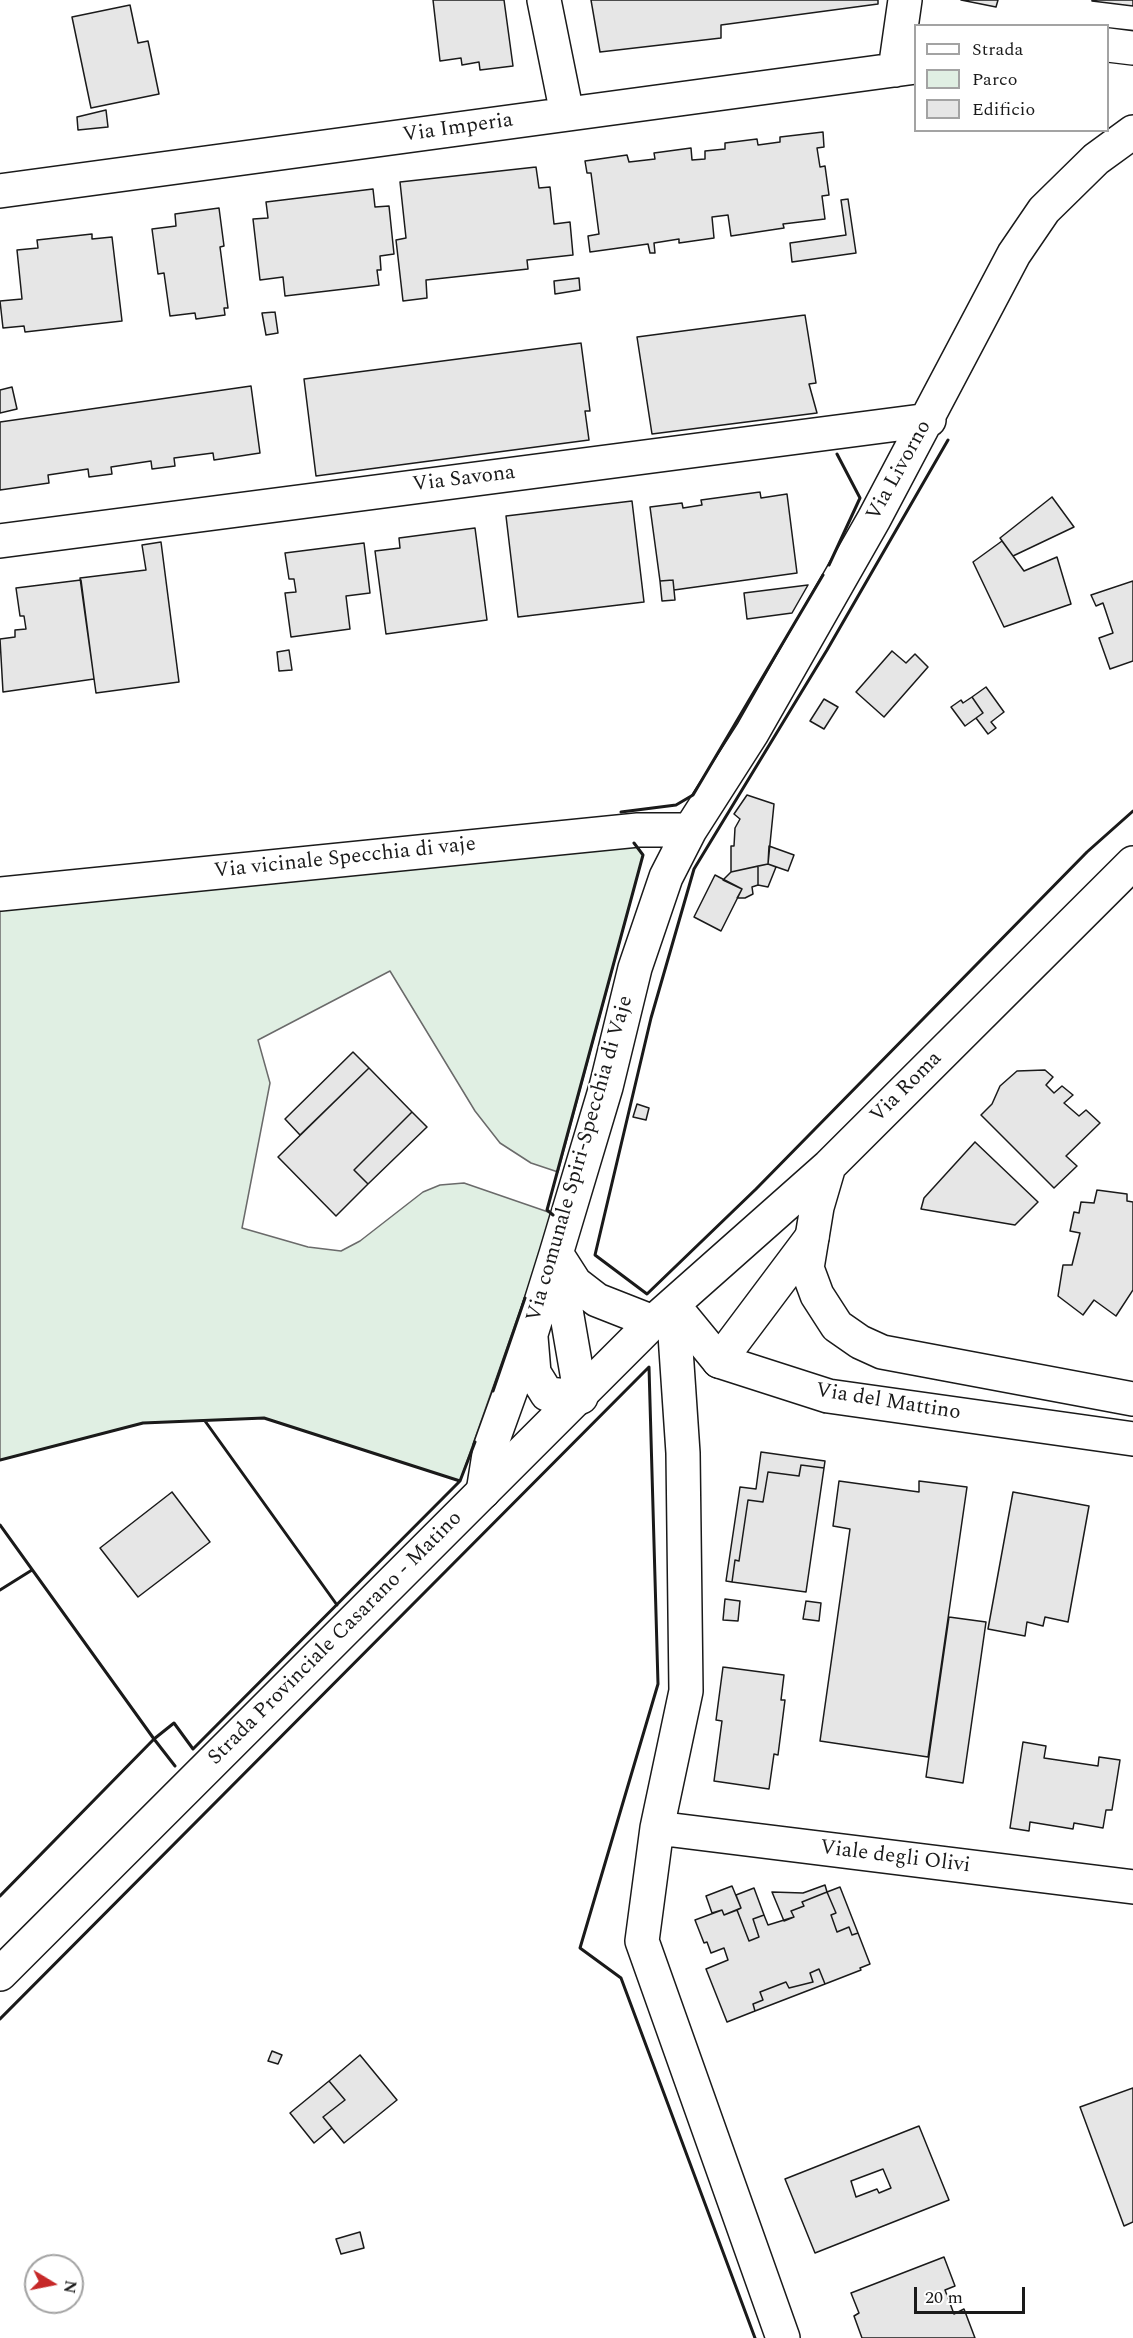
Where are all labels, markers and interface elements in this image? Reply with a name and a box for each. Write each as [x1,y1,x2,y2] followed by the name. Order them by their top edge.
[914,24,1109,132] legend
[972,36,1023,63] text: Strada
[972,66,1017,93] text: Parco
[972,96,1035,123] text: Edificio
[401,109,515,149] street label: Via Imperia
[862,416,938,526] street label: Via Livorno
[411,461,517,499] street label: Via Savona
[213,833,477,885] street label: Via vicinale Specchia di vaje
[522,993,640,1325] street label: Via comunale Spiri-Specchia di Vaje
[866,1047,948,1129] street label: Via Roma
[814,1379,962,1427] street label: Via del Mattino
[204,1507,468,1771] street label: Strada Provinciale Casarano - Matino
[818,1836,972,1880] street label: Viale degli Olivi
[24,2254,84,2314] north arrow
[917,2275,1028,2313] scale bar
[57,2278,83,2295] text: N
[925,2284,963,2311] text: 20 m

